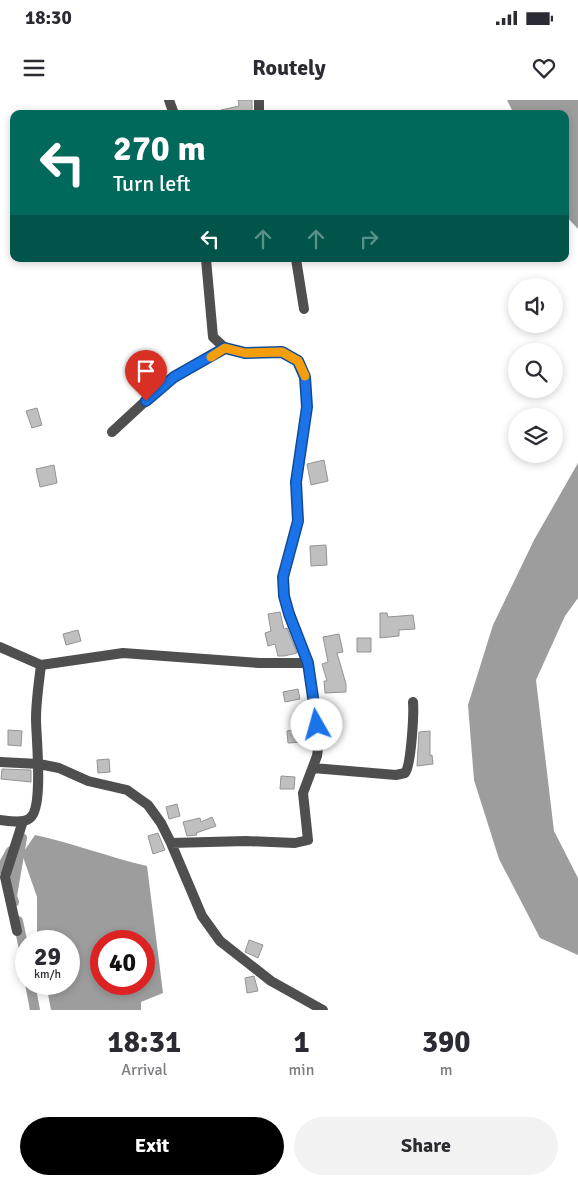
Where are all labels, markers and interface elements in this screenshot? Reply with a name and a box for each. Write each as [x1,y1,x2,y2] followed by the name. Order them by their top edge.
[25,6,72,30] text: 18:30
[20,54,48,82] icon: menu
[252,54,326,81] text: Routely
[530,54,558,82] icon: heart
[113,127,206,170] text: 270 m
[30,130,95,195] icon: left
[113,170,191,197] text: Turn left
[196,225,224,253] icon: left
[249,225,277,253] icon: ahead
[302,225,330,253] icon: ahead
[355,225,383,253] icon: right
[508,278,563,463] map controls
[508,278,563,333] button: sound
[508,343,563,398] button: search
[125,350,167,401] pin
[132,357,160,385] icon: arrive
[508,408,563,463] button: layers
[290,698,342,750] position arrow
[90,930,155,995] speed limit sign: 40
[34,941,61,972] text: 29
[34,967,61,982] text: km/h
[107,1024,181,1061] text: 18:31
[293,1024,310,1061] text: 1
[422,1024,470,1061] text: 390
[121,1060,167,1080] text: Arrival
[289,1060,314,1080] text: min
[440,1060,453,1080] text: m
[20,1117,284,1175] button: Exit
[294,1117,558,1175] button: Share

